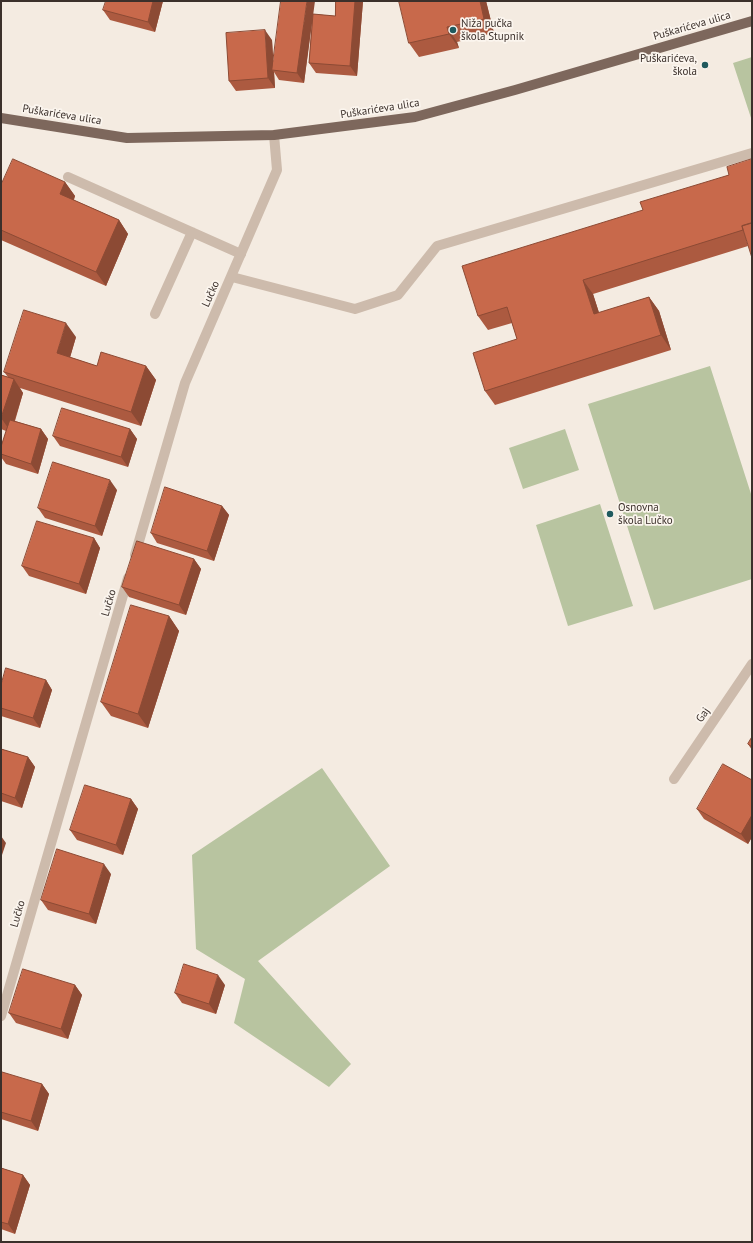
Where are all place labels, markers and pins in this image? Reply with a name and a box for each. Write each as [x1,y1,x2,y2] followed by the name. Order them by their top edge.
[461,17,524,43] place label: Niža pučka škola Stupnik
[448,25,458,35] marker: Niža pučka škola Stupnik
[640,52,697,78] place label: Puškarićeva, škola
[700,60,710,70] marker: Puškarićeva, škola
[618,501,673,527] place label: Osnovna škola Lučko
[605,509,615,519] marker: Osnovna škola Lučko

